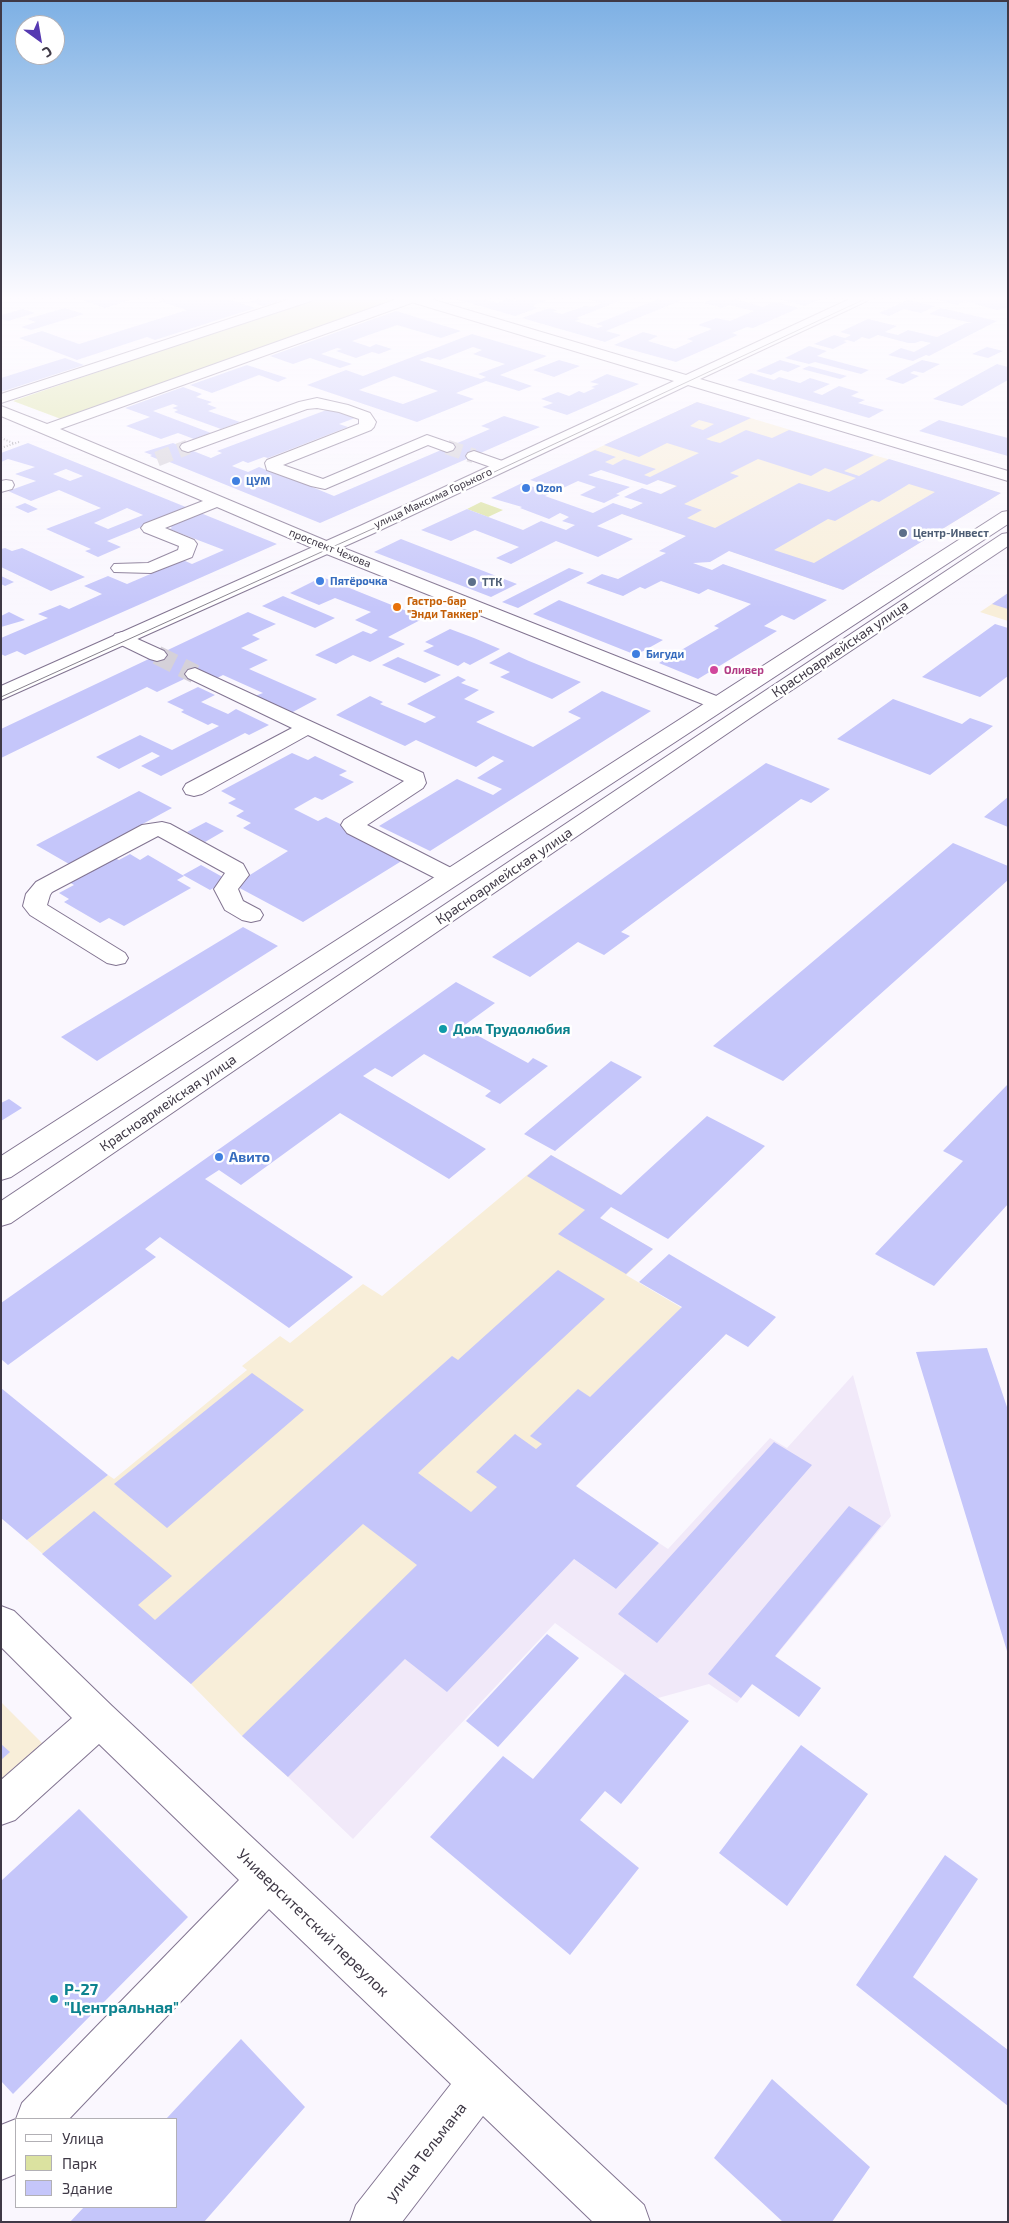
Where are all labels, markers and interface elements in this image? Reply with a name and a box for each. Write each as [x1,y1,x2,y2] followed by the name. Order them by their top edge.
[15,15,65,65] north arrow
[40,43,56,62] text: С
[372,465,494,531] street label: улица Максима Горького
[246,474,270,488] place label: ЦУМ
[230,475,242,487] marker: ЦУМ
[536,481,562,495] place label: Ozon
[520,482,532,494] marker: Ozon
[287,526,373,570] street label: проспект Чехова
[913,526,989,540] place label: Центр-Инвест
[897,527,909,539] marker: Центр-Инвест
[330,574,388,588] place label: Пятёрочка
[314,575,326,587] marker: Пятёрочка
[482,575,502,589] place label: ТТК
[466,576,478,588] marker: ТТК
[407,594,482,620] place label: Гастро-бар "Энди Таккер"
[768,597,912,701] street label: Красноармейская улица
[391,601,403,613] marker: Гастро-бар "Энди Таккер"
[646,647,684,661] place label: Бигуди
[630,648,642,660] marker: Бигуди
[724,663,764,677] place label: Оливер
[708,664,720,676] marker: Оливер
[432,824,576,928] street label: Красноармейская улица
[453,1021,570,1037] place label: Дом Трудолюбия
[437,1023,449,1035] marker: Дом Трудолюбия
[96,1051,240,1155] street label: Красноармейская улица
[229,1149,270,1165] place label: Авито
[213,1151,225,1163] marker: Авито
[233,1845,393,2001] street label: Университетский переулок
[64,1980,179,2018] place label: Р-27 "Центральная"
[48,1993,60,2005] marker: Р-27 "Центральная"
[381,2099,471,2205] street label: улица Тельмана
[15,2118,178,2208] legend
[62,2129,104,2147] text: Улица
[62,2154,97,2172] text: Парк
[62,2179,113,2197] text: Здание

